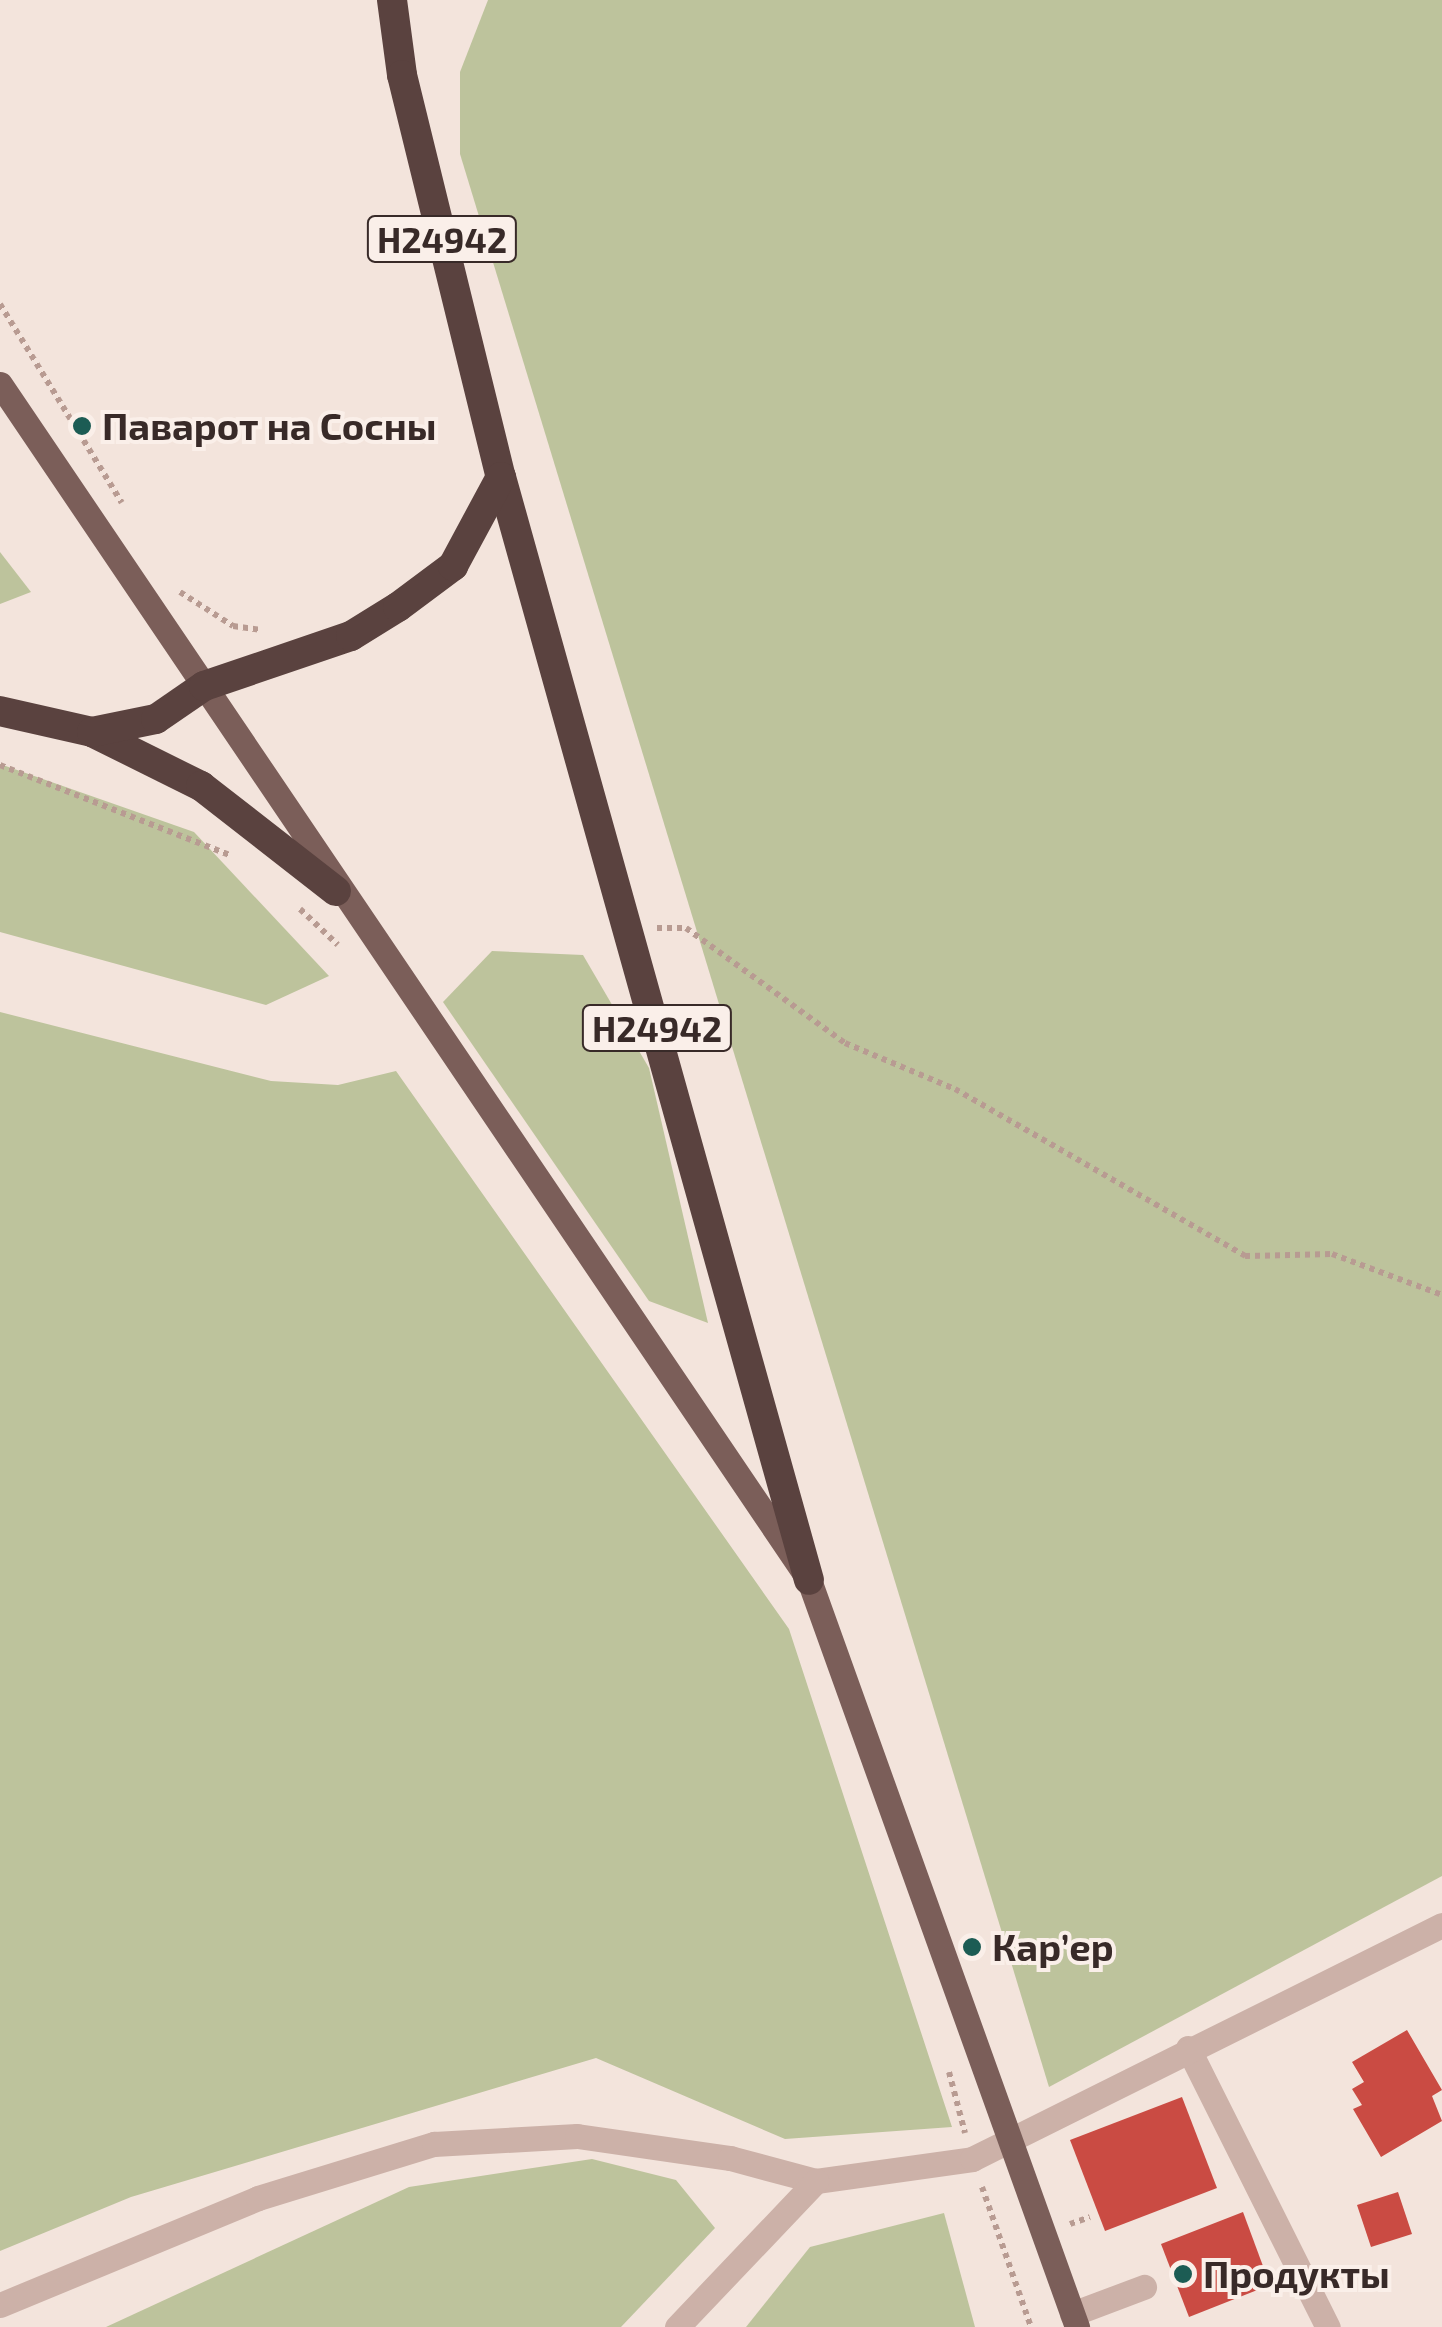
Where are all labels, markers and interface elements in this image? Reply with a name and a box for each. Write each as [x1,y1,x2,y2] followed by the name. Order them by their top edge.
[364,209,520,269] road number: Н24942
[102,403,436,449] place label: Паварот на Сосны
[71,415,93,437] marker: Паварот на Сосны
[580,998,734,1058] road number: Н24942
[992,1924,1114,1970] place label: Карʼер
[961,1936,983,1958] marker: Карʼер
[1203,2251,1390,2297] place label: Продукты
[1172,2263,1194,2285] marker: Продукты

